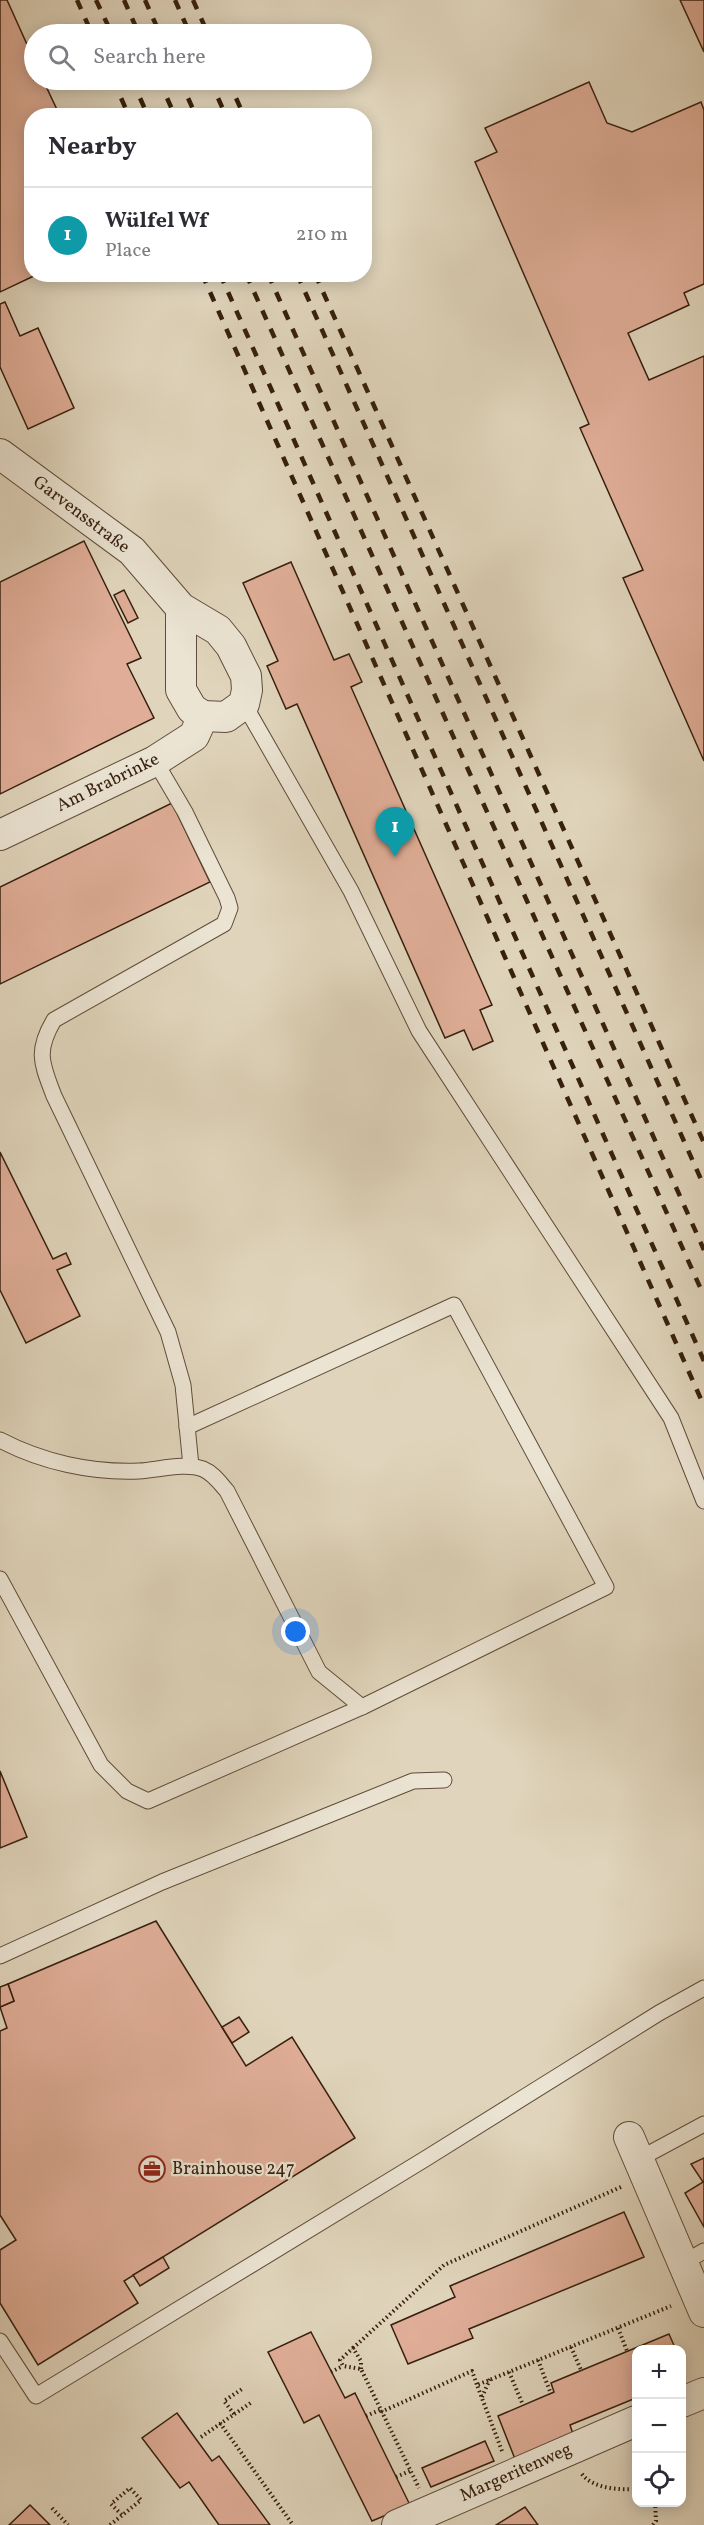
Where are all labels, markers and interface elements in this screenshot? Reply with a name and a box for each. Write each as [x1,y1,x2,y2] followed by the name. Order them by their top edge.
[24,24,372,90] search box
[45,41,78,74] icon: search
[93,42,206,73] text: Search here
[48,129,137,165] text: Nearby
[105,206,208,237] text: Wülfel Wf
[63,221,72,249] text: 1
[296,221,348,249] text: 210 m
[105,237,151,265] text: Place
[27,470,135,560] street label: Garvensstraße
[52,747,164,819] street label: Am Brabrinke
[376,808,414,857] pin: 1
[281,1617,310,1646] your location
[137,2154,167,2184] office icon: Brainhouse 247
[172,2157,295,2182] place label: Brainhouse 247
[632,2345,686,2507] map controls
[632,2345,686,2399] button: +
[632,2399,686,2453] button: −
[456,2437,576,2509] street label: Margeritenweg
[632,2453,686,2507] button: locate

